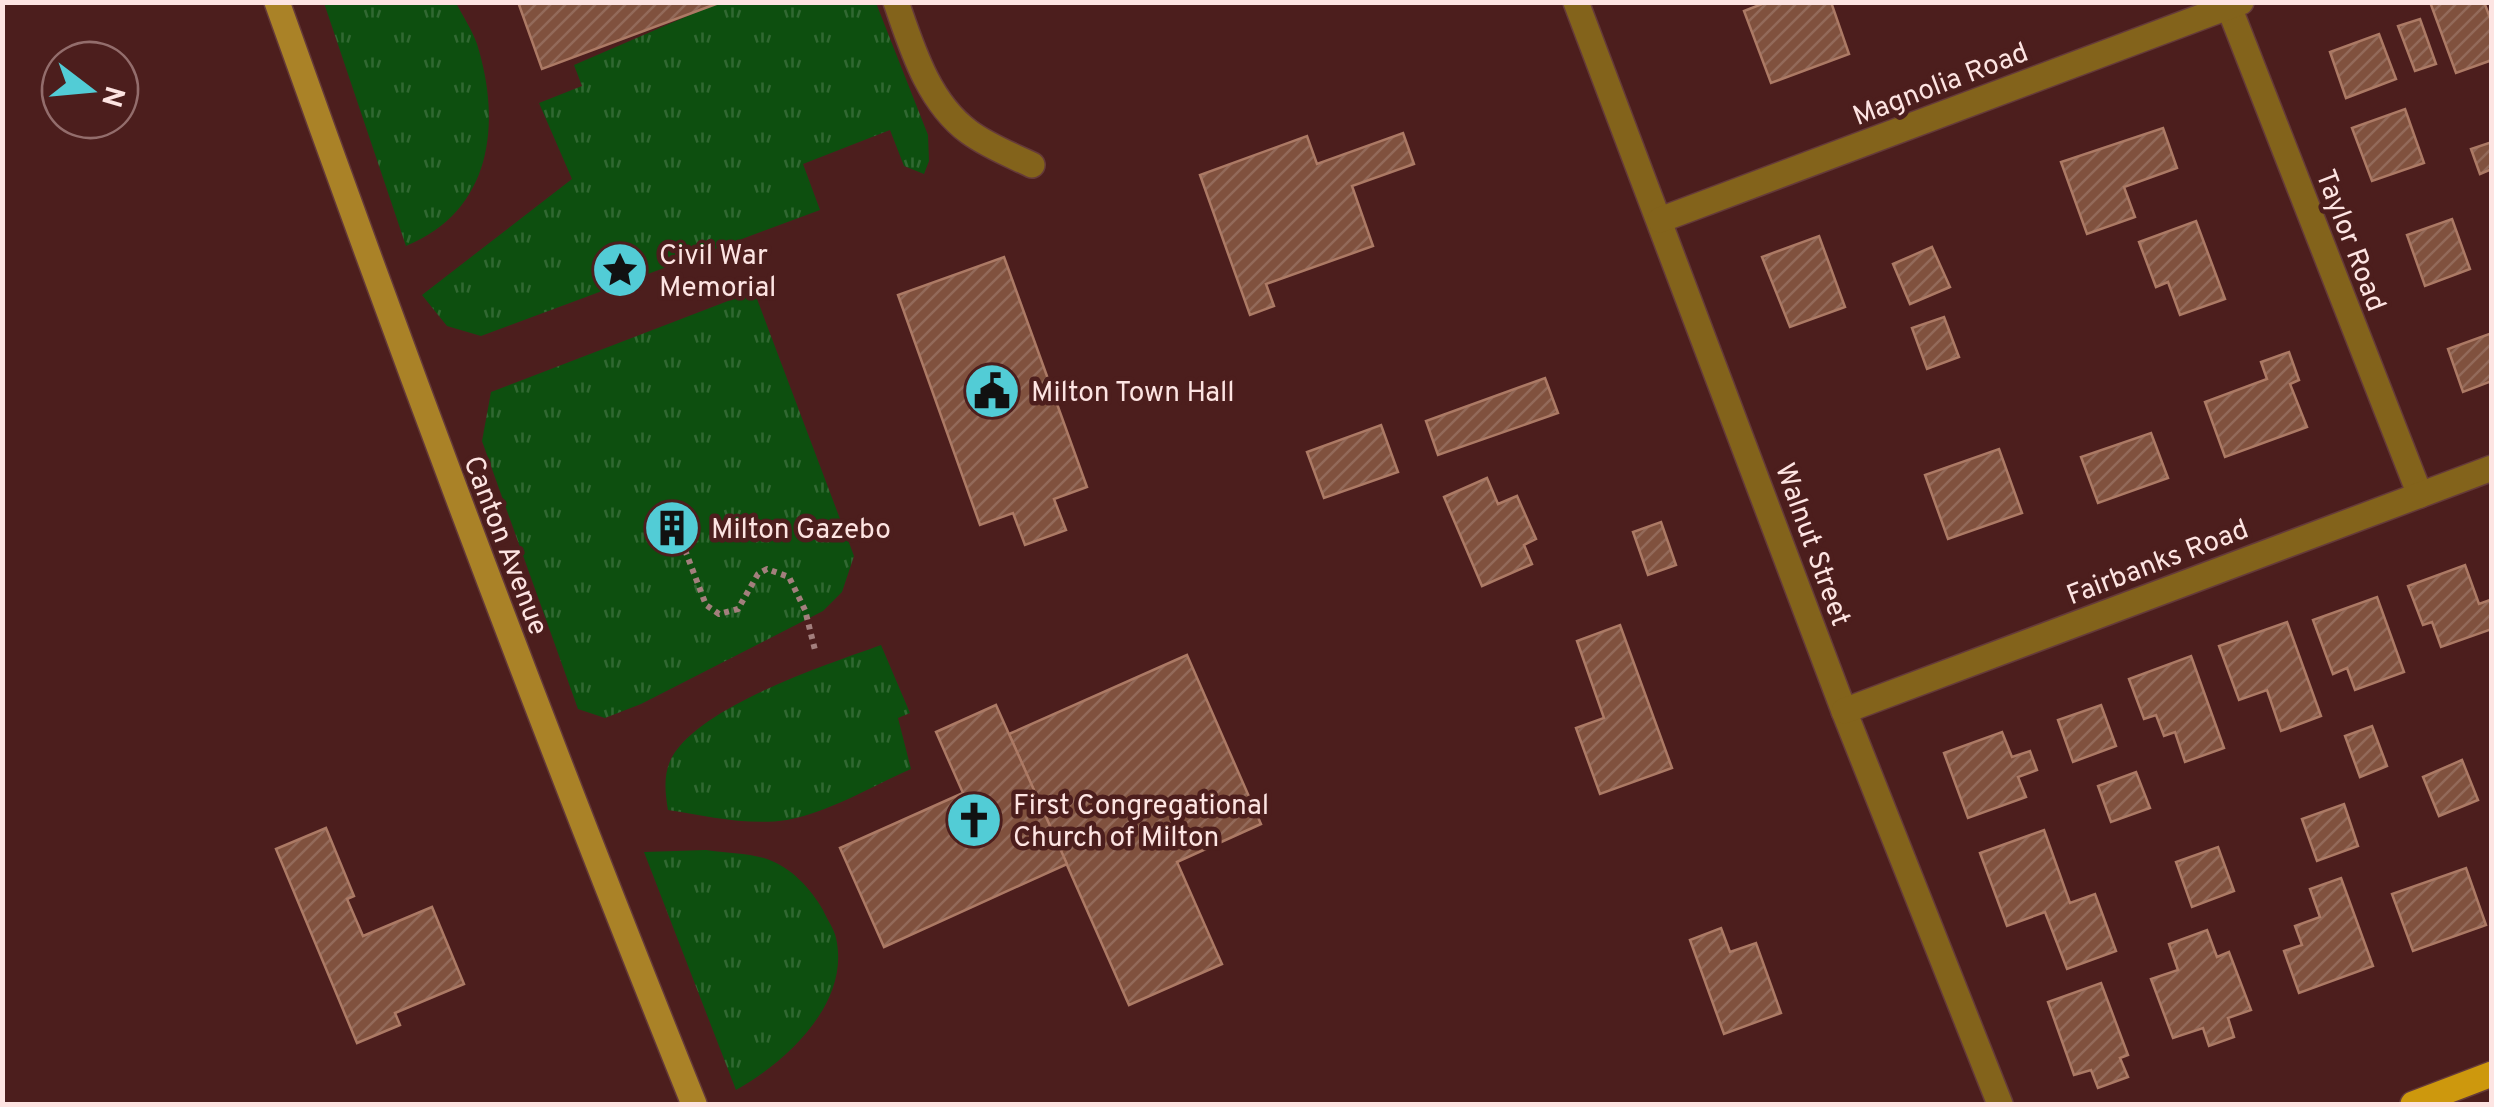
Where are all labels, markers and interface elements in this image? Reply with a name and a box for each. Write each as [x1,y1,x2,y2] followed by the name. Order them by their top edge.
[1848,36,2034,136] street label: Magnolia Road
[40,40,140,140] north arrow
[91,81,131,111] text: N
[2306,165,2393,317] street label: Taylor Road
[659,239,776,307] place label: Civil War Memorial
[590,240,650,300] place icon: Civil War Memorial
[962,361,1022,421] public building icon: Milton Town Hall
[1031,376,1235,412] place label: Milton Town Hall
[453,451,555,641] street label: Canton Avenue
[1765,459,1857,631] street label: Walnut Street
[642,498,702,558] building icon: Milton Gazebo
[711,513,891,549] place label: Milton Gazebo
[2062,513,2254,615] street label: Fairbanks Road
[1013,789,1269,857] place label: First Congregational Church of Milton
[944,790,1004,850] church icon: First Congregational Church of Milton

